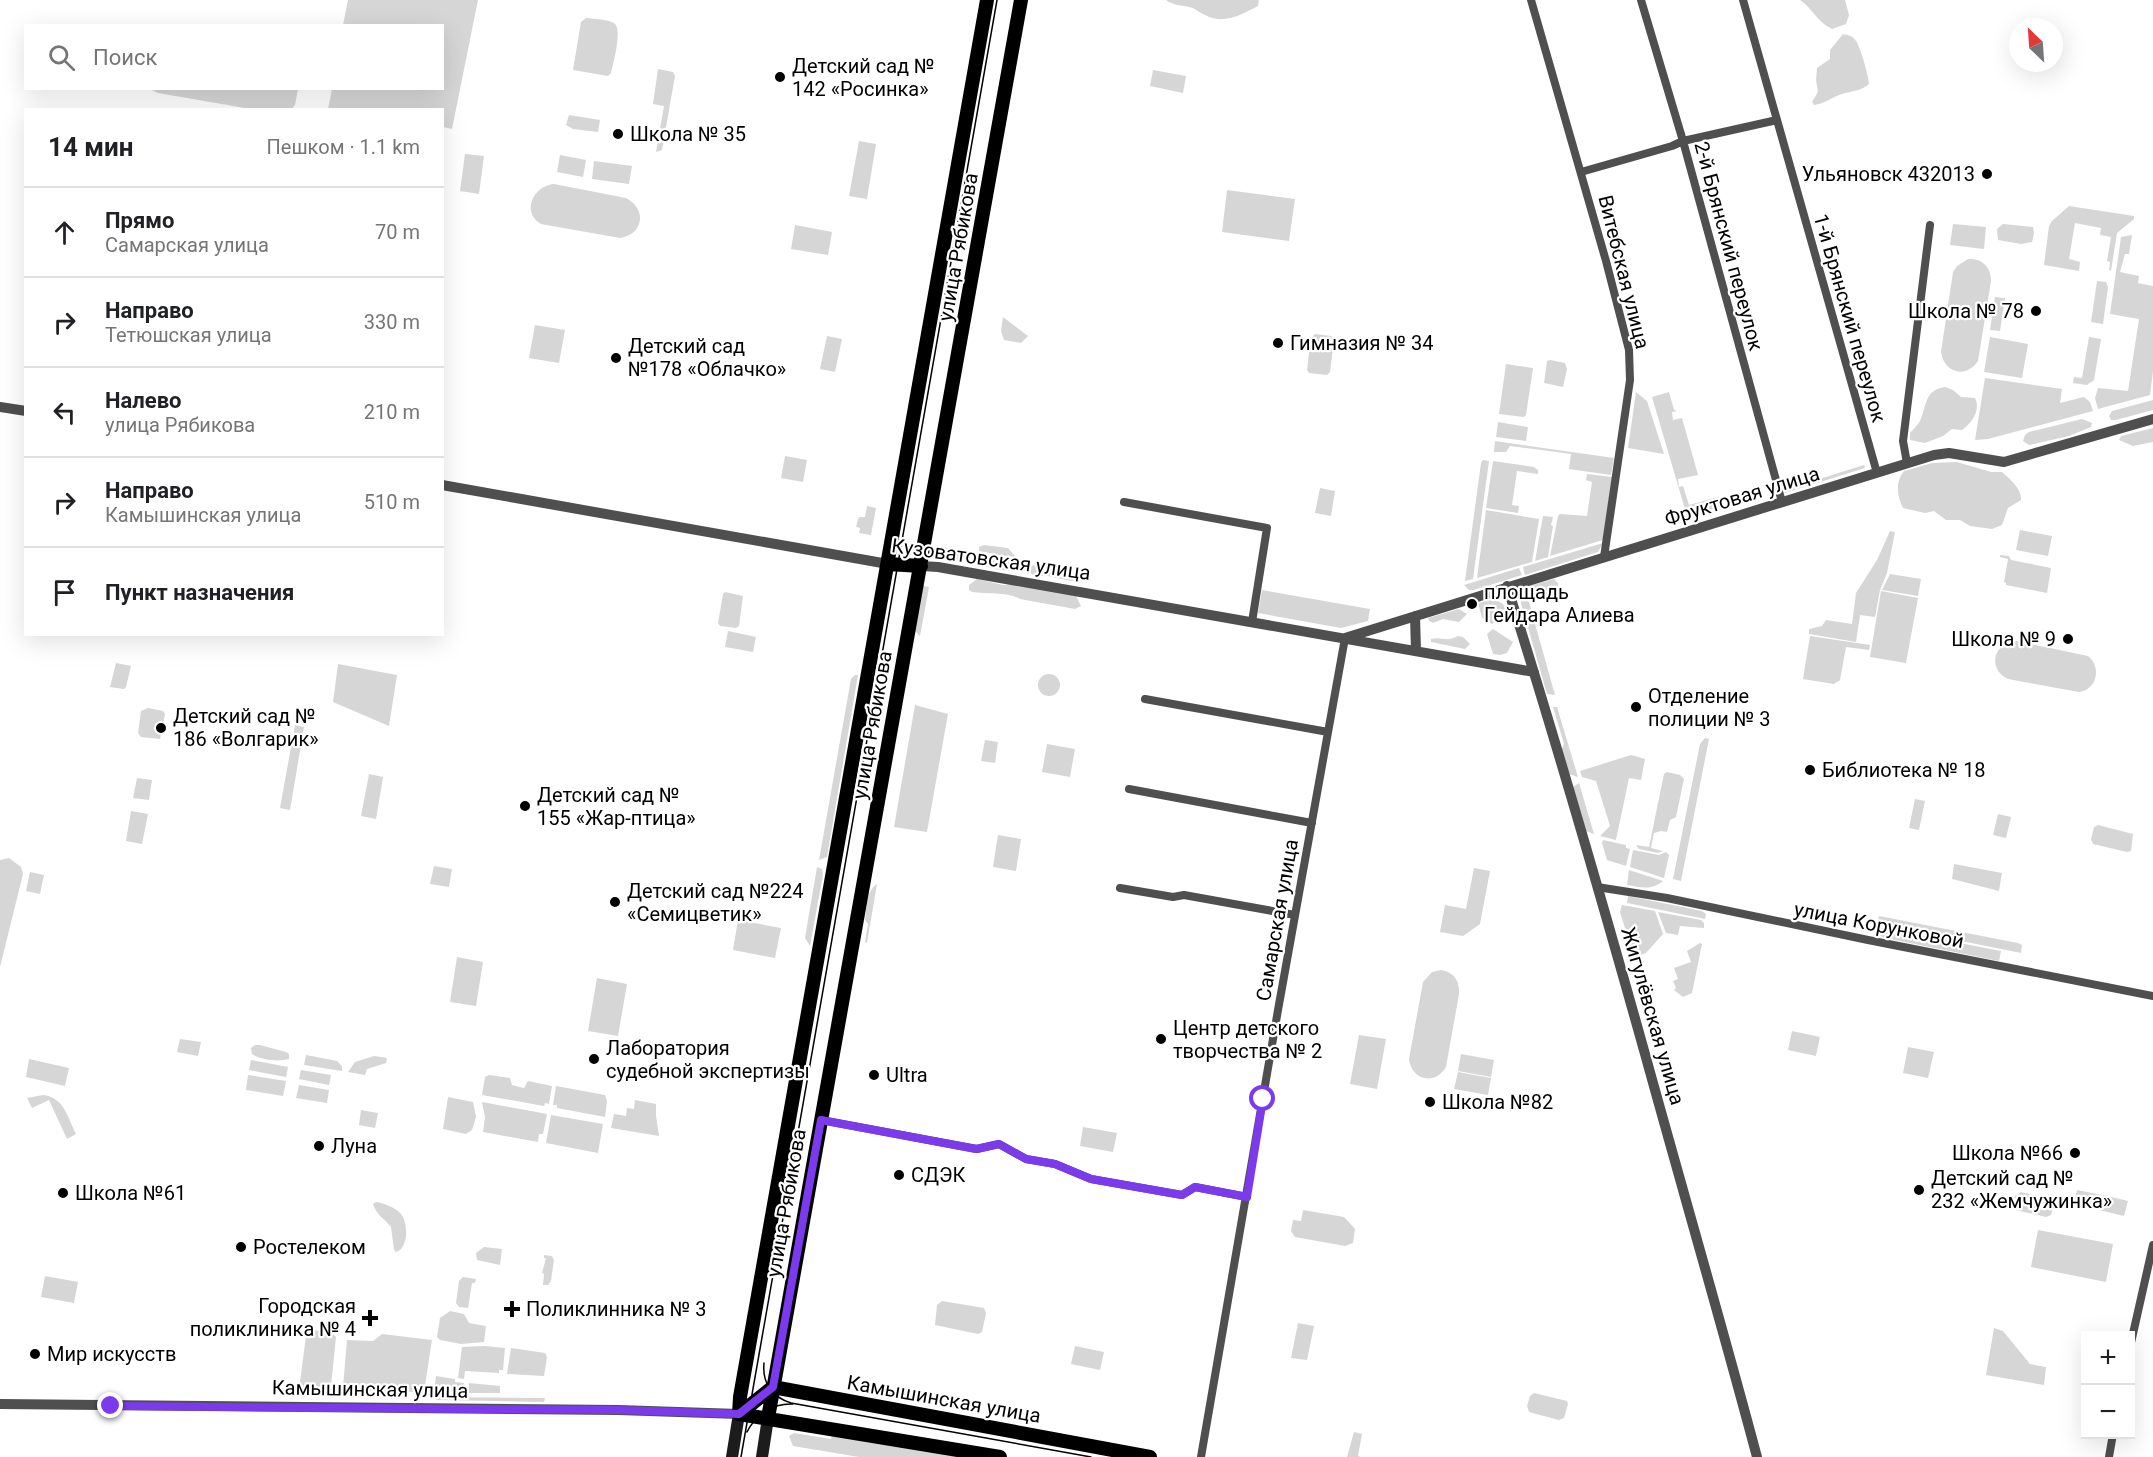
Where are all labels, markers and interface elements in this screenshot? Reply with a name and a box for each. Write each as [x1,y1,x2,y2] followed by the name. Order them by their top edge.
[2009,18,2063,72] north arrow
[24,24,444,90] search box
[45,41,78,74] icon: search
[93,45,157,70] text: Поиск
[792,54,935,101] place label: Детский сад № 142 «Росинка»
[773,70,787,84] marker: Детский сад № 142 «Росинка»
[630,122,746,146] place label: Школа № 35
[611,127,625,141] marker: Школа № 35
[48,132,133,162] text: 14 мин
[267,135,420,159] text: Пешком · 1.1 km
[1690,139,1769,353] street label: 2-й Брянский переулок
[1802,162,1975,186] place label: Ульяновск 432013
[1980,167,1994,181] marker: Ульяновск 432013
[933,171,983,323] street label: улица Рябикова
[1593,193,1655,351] street label: Витебская улица
[105,208,174,233] text: Прямо
[1809,211,1891,425] street label: 1-й Брянский переулок
[48,216,81,249] icon: ahead
[375,220,420,244] text: 70 m
[105,233,269,257] text: Самарская улица
[105,298,194,323] text: Направо
[1908,299,2024,323] place label: Школа № 78
[2029,304,2043,318] marker: Школа № 78
[48,306,81,339] icon: right
[364,310,420,334] text: 330 m
[105,323,272,347] text: Тетюшская улица
[1290,331,1434,355] place label: Гимназия № 34
[628,334,786,381] place label: Детский сад №178 «Облачко»
[1271,336,1285,350] marker: Гимназия № 34
[609,351,623,365] marker: Детский сад №178 «Облачко»
[105,388,182,413] text: Налево
[48,396,81,429] icon: left
[364,400,420,424] text: 210 m
[105,413,255,437] text: улица Рябикова
[1662,461,1822,531] street label: Фруктовая улица
[105,478,194,503] text: Направо
[48,486,81,519] icon: right
[364,490,420,514] text: 510 m
[105,503,301,527] text: Камышинская улица
[890,533,1092,585] street label: Кузоватовская улица
[48,576,81,609] icon: arrive
[105,580,294,605] text: Пункт назначения
[1484,580,1635,627] place label: площадь Гейдара Алиева
[1465,597,1479,611] marker: площадь Гейдара Алиева
[1951,627,2056,651] place label: Школа № 9
[2061,632,2075,646] marker: Школа № 9
[847,649,897,801] street label: улица Рябикова
[1648,684,1771,731] place label: Отделение полиции № 3
[1629,700,1643,714] marker: Отделение полиции № 3
[173,704,319,751] place label: Детский сад № 186 «Волгарик»
[154,721,168,735] marker: Детский сад № 186 «Волгарик»
[1822,758,1986,782] place label: Библиотека № 18
[1803,763,1817,777] marker: Библиотека № 18
[537,783,696,830] place label: Детский сад № 155 «Жар-птица»
[518,799,532,813] marker: Детский сад № 155 «Жар-птица»
[1251,837,1303,1003] street label: Самарская улица
[627,879,803,926] place label: Детский сад №224 «Семицветик»
[608,895,622,909] marker: Детский сад №224 «Семицветик»
[1792,897,1966,953] street label: улица Корунковой
[1616,924,1690,1108] street label: Жигулёвская улица
[1173,1016,1322,1063] place label: Центр детского творчества № 2
[1154,1032,1168,1046] marker: Центр детского творчества № 2
[606,1036,810,1083] place label: Лаборатория судебной экспертизы
[587,1052,601,1066] marker: Лаборатория судебной экспертизы
[886,1063,928,1087] place label: Ultra
[867,1068,881,1082] marker: Ultra
[1249,1085,1275,1111] route start
[1442,1090,1553,1114] place label: Школа №82
[1423,1095,1437,1109] marker: Школа №82
[761,1127,811,1279] street label: улица Рябикова
[331,1134,377,1158] place label: Луна
[312,1139,326,1153] marker: Луна
[1952,1141,2063,1165] place label: Школа №66
[2068,1146,2082,1160] marker: Школа №66
[911,1163,966,1187] place label: СДЭК
[1931,1166,2112,1213] place label: Детский сад № 232 «Жемчужинка»
[892,1168,906,1182] marker: СДЭК
[75,1181,186,1205] place label: Школа №61
[1912,1183,1926,1197] marker: Детский сад № 232 «Жемчужинка»
[56,1186,70,1200] marker: Школа №61
[253,1235,366,1259] place label: Ростелеком
[234,1240,248,1254] marker: Ростелеком
[190,1294,356,1341] place label: Городская поликлиника № 4
[526,1297,707,1321] place label: Поликлинника № 3
[503,1300,521,1318] marker: Поликлинника № 3
[361,1309,379,1327] marker: Городская поликлиника № 4
[2081,1331,2135,1439] map controls
[2081,1331,2135,1385] button: +
[47,1342,176,1366] place label: Мир искусств
[28,1347,42,1361] marker: Мир искусств
[845,1370,1043,1428] street label: Камышинская улица
[272,1375,468,1403] street label: Камышинская улица
[2081,1385,2135,1439] button: −
[97,1392,123,1418] route end

